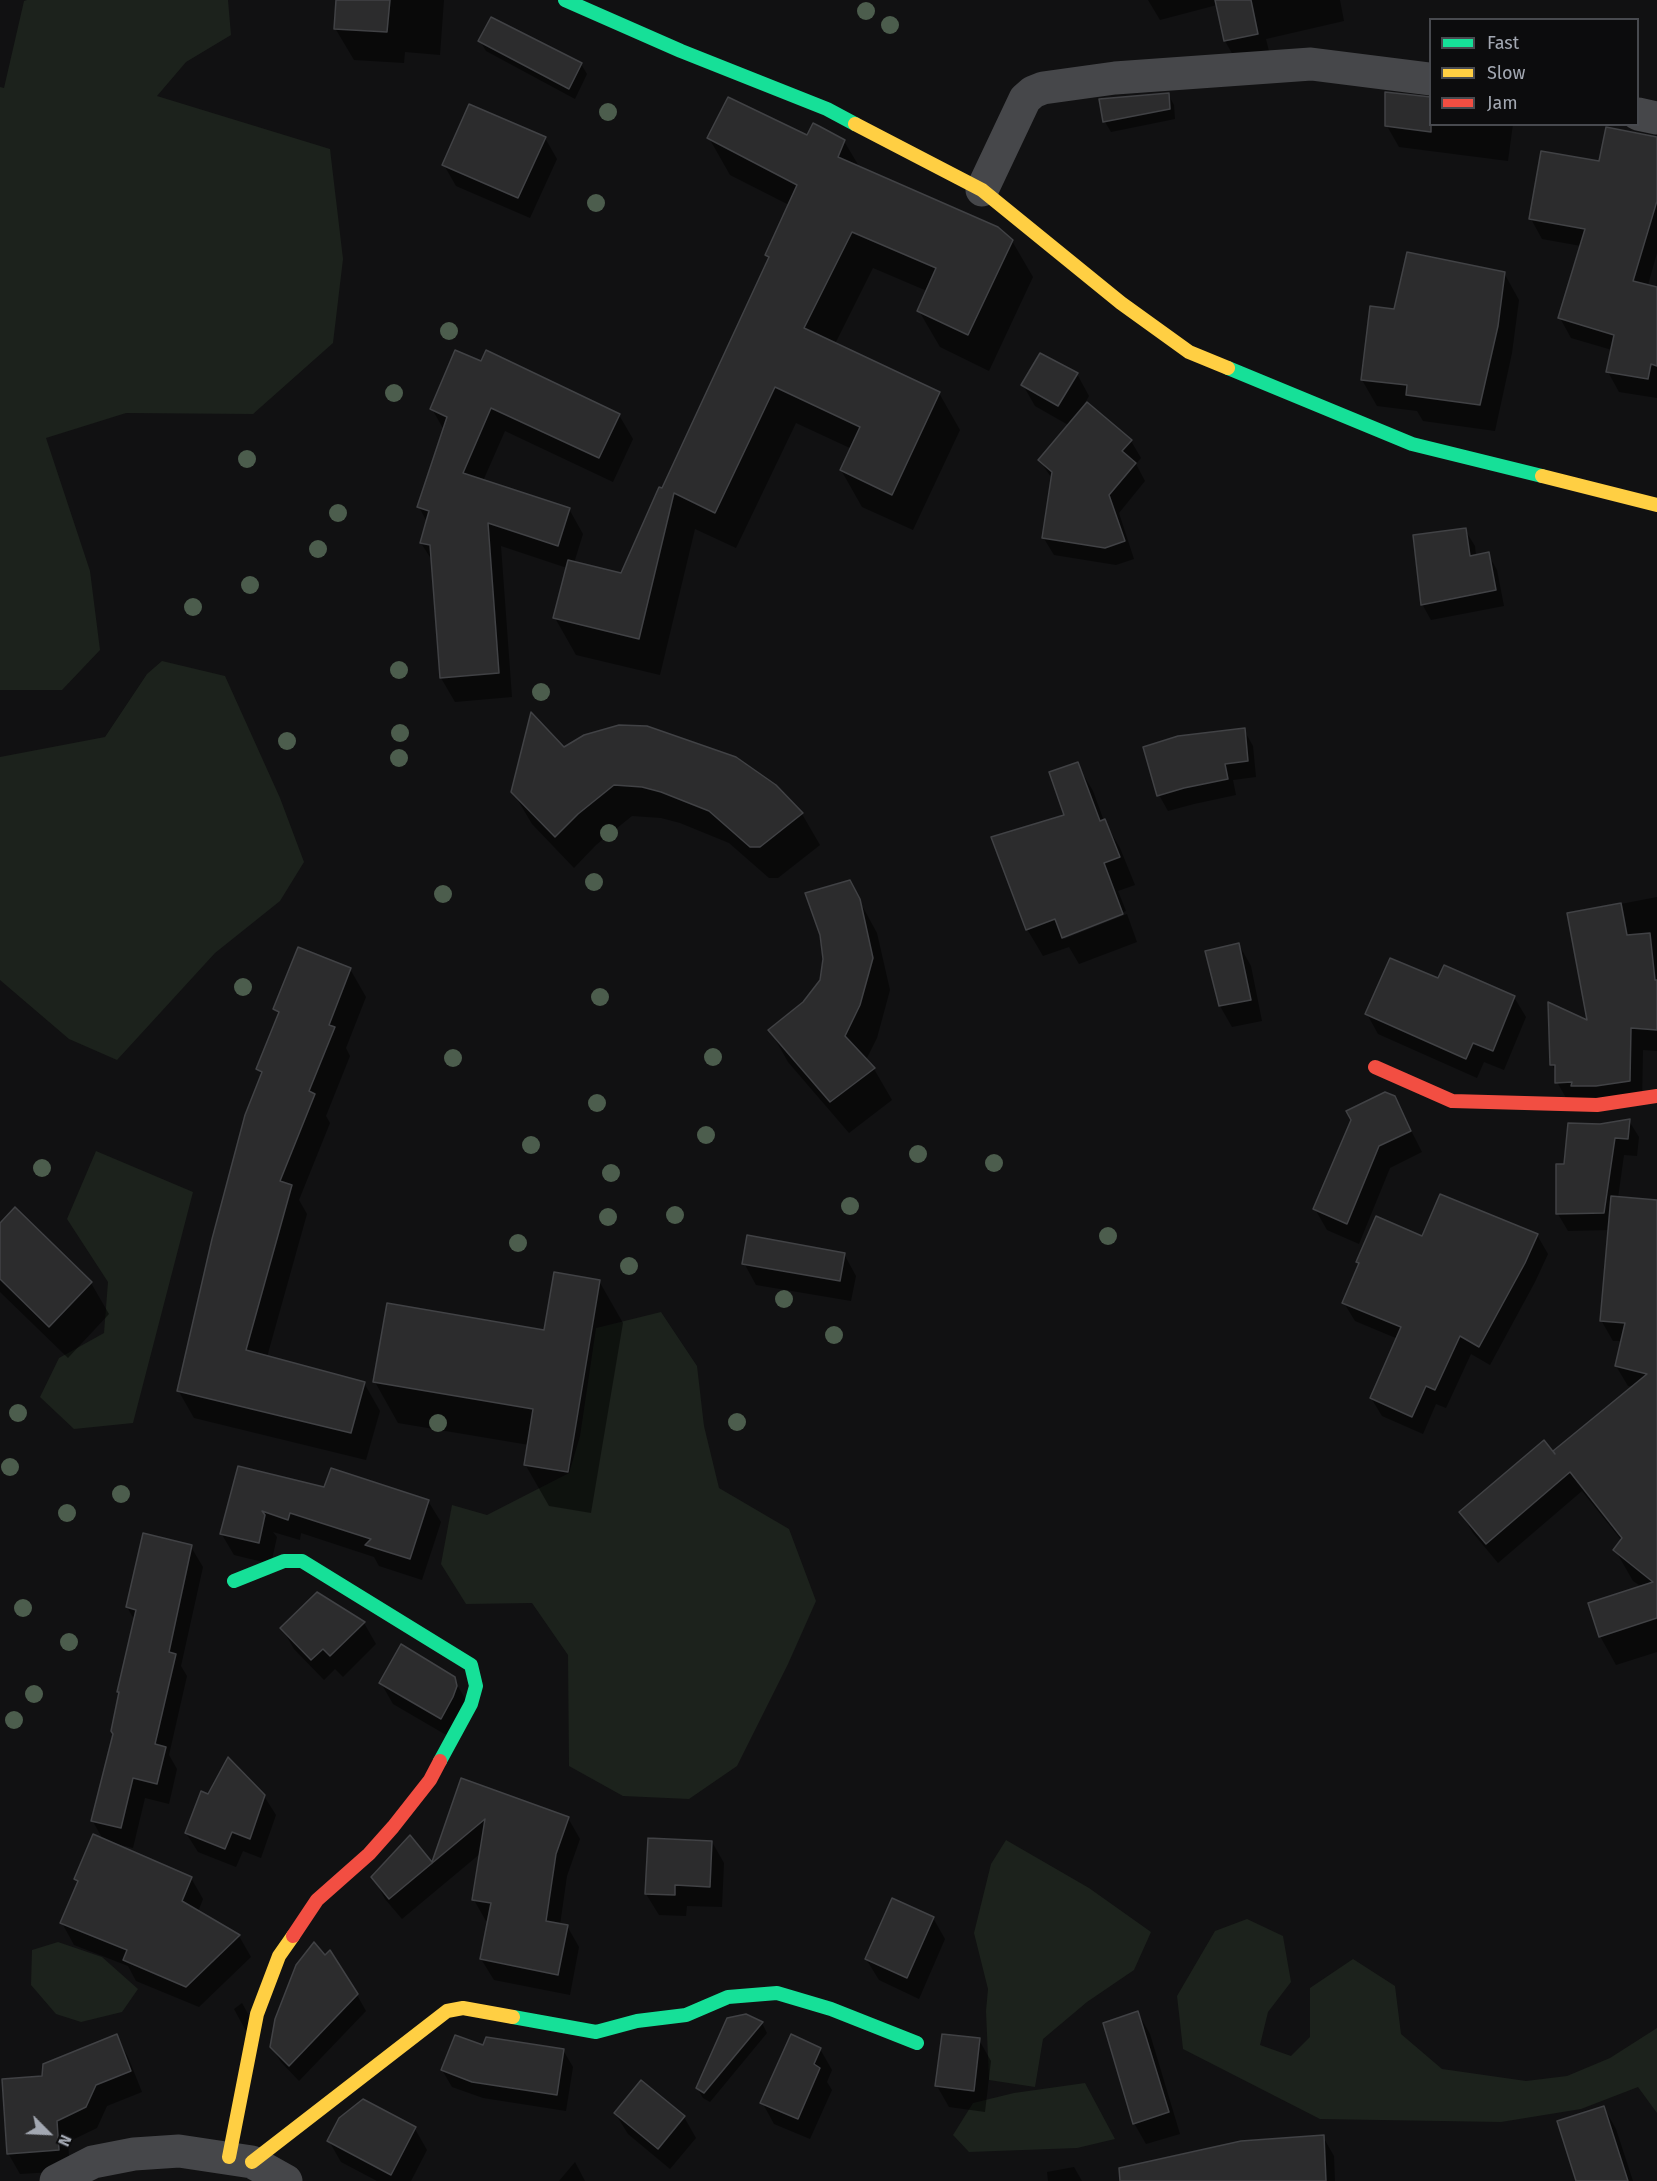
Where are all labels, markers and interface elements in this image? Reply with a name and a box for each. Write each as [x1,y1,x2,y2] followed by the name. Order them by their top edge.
[1429,18,1639,126] legend
[1487,32,1519,54] text: Fast
[1487,62,1525,84] text: Slow
[1487,92,1518,114] text: Jam
[18,2103,78,2163] north arrow
[54,2132,76,2149] text: N

